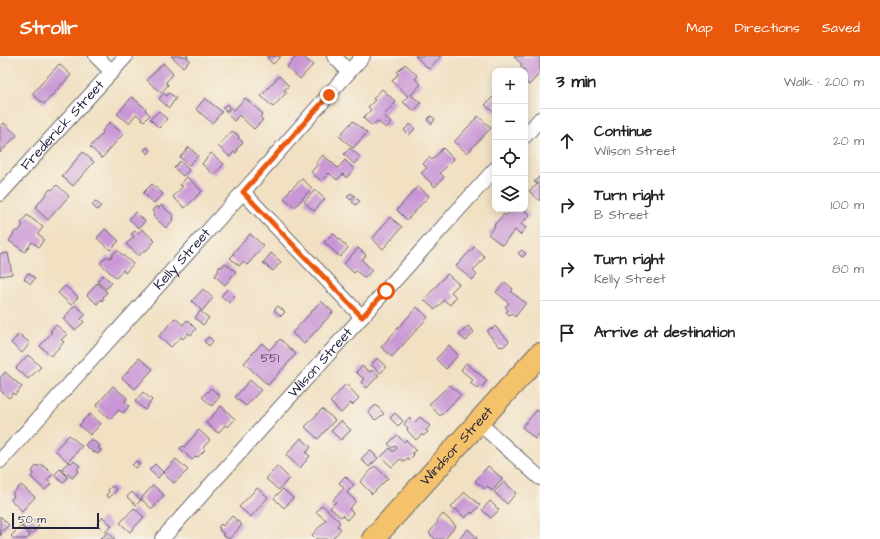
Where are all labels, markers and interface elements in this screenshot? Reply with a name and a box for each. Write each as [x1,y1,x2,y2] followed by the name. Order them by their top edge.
[20,15,78,42] text: Strollr
[686,18,713,38] text: Map
[735,18,800,38] text: Directions
[822,18,860,38] text: Saved
[492,68,528,212] map controls
[492,68,528,104] button: +
[556,70,596,94] text: 3 min
[784,73,864,91] text: Walk · 200 m
[16,76,109,175] street label: Frederick Street
[320,86,338,104] route end
[492,104,528,140] button: −
[594,121,652,142] text: Continue
[556,130,578,152] icon: ahead
[833,132,864,150] text: 20 m
[492,140,528,176] button: locate
[594,142,676,160] text: Wilson Street
[492,176,528,212] button: layers
[594,185,665,206] text: Turn right
[556,194,578,216] icon: right
[831,196,864,214] text: 100 m
[594,206,649,224] text: B Street
[149,224,216,294] street label: Kelly Street
[594,249,665,270] text: Turn right
[556,258,578,280] icon: right
[832,260,864,278] text: 80 m
[594,270,665,288] text: Kelly Street
[377,282,395,300] route start
[556,322,578,344] icon: arrive
[594,322,735,343] text: Arrive at destination
[284,323,358,402] street label: Wilson Street
[261,350,280,367] house number: 551
[416,402,498,490] street label: Windsor Street
[12,511,99,530] scale bar
[18,512,46,527] text: 50 m

